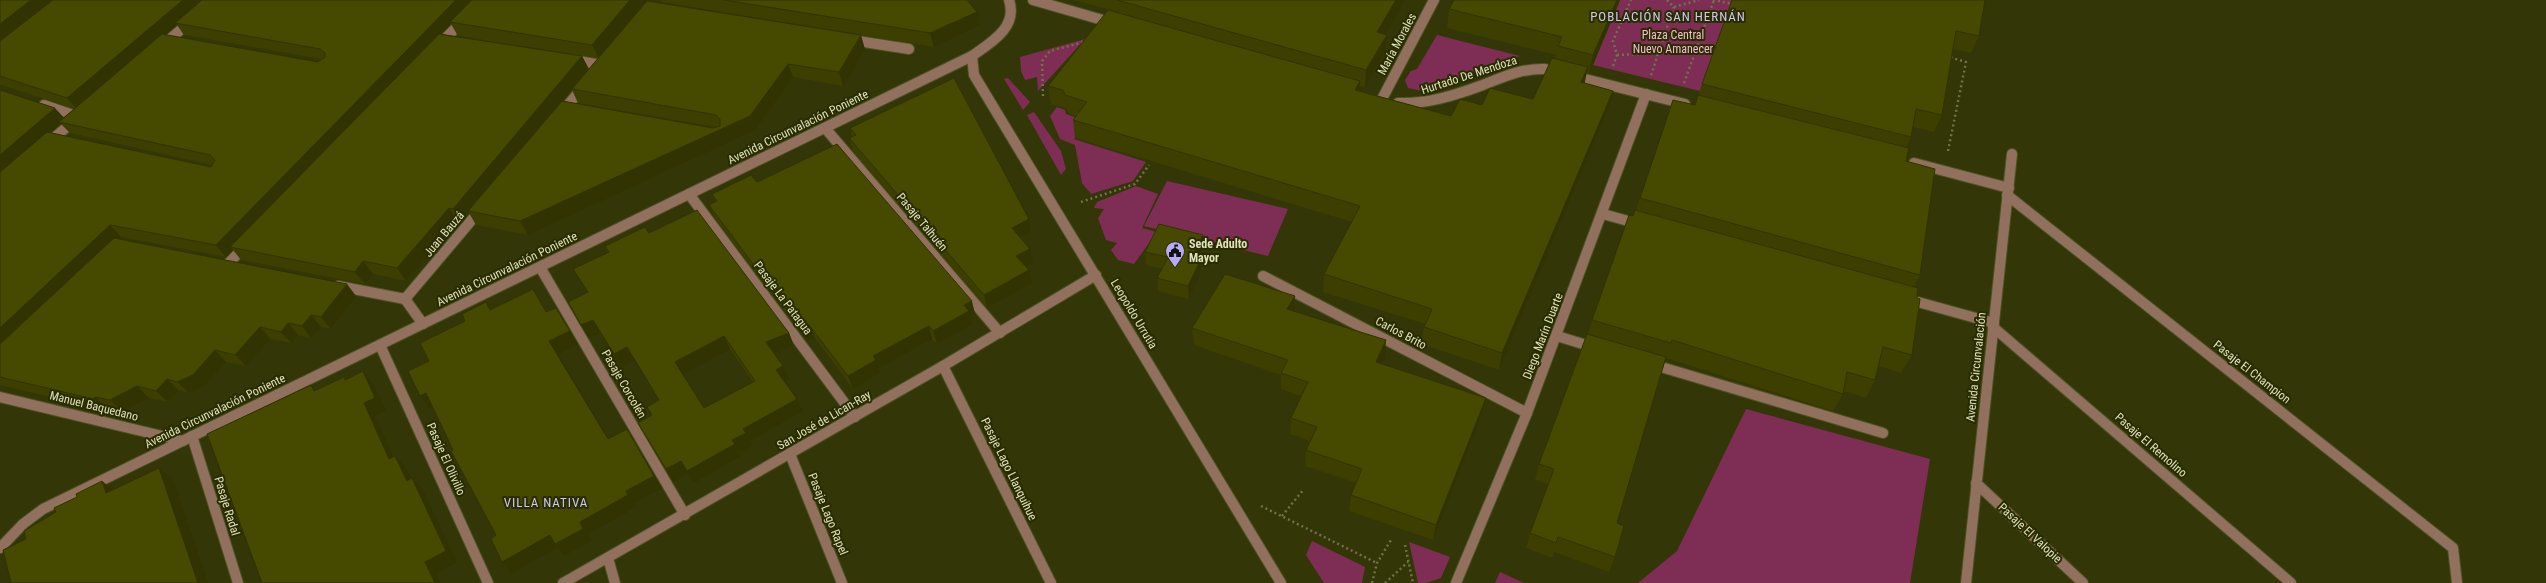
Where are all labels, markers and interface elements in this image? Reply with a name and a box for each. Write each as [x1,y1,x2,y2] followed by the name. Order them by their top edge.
[1590,9,1746,24] district label: POBLACIÓN SAN HERNÁN
[1375,11,1419,77] street label: María Morales
[1633,28,1714,56] park label: Plaza Central Nuevo Amanecer
[1419,53,1519,97] street label: Hurtado De Mendoza
[725,87,871,167] street label: Avenida Circunvalación Poniente
[894,190,950,254] street label: Pasaje Talhuén
[421,208,467,260] street label: Juan Bauzá
[434,229,580,309] street label: Avenida Circunvalación Poniente
[1189,237,1247,265] place label: Sede Adulto Mayor
[1164,240,1186,268] public building icon: Sede Adulto Mayor
[751,259,815,338] street label: Pasaje La Patagua
[1108,277,1160,352] street label: Leopoldo Urrutia
[1520,291,1566,381] street label: Diego Marín Duarte
[1963,311,1989,422] street label: Avenida Circunvalación
[1373,314,1429,352] street label: Carlos Brito
[2211,338,2293,407] street label: Pasaje El Champion
[599,347,649,421] street label: Pasaje Corcolén
[142,371,288,451] street label: Avenida Circunvalación Poniente
[775,387,873,453] street label: San José de Lican-Ray
[48,388,140,424] street label: Manuel Baquedano
[2112,410,2190,480] street label: Pasaje El Remolino
[978,415,1040,523] street label: Pasaje Lago Llanquihue
[424,420,468,498] street label: Pasaje El Olivillo
[805,471,851,557] street label: Pasaje Lago Rapel
[211,475,243,537] street label: Pasaje Radal
[504,495,588,510] district label: VILLA NATIVA
[1995,500,2065,566] street label: Pasaje El Valopie

